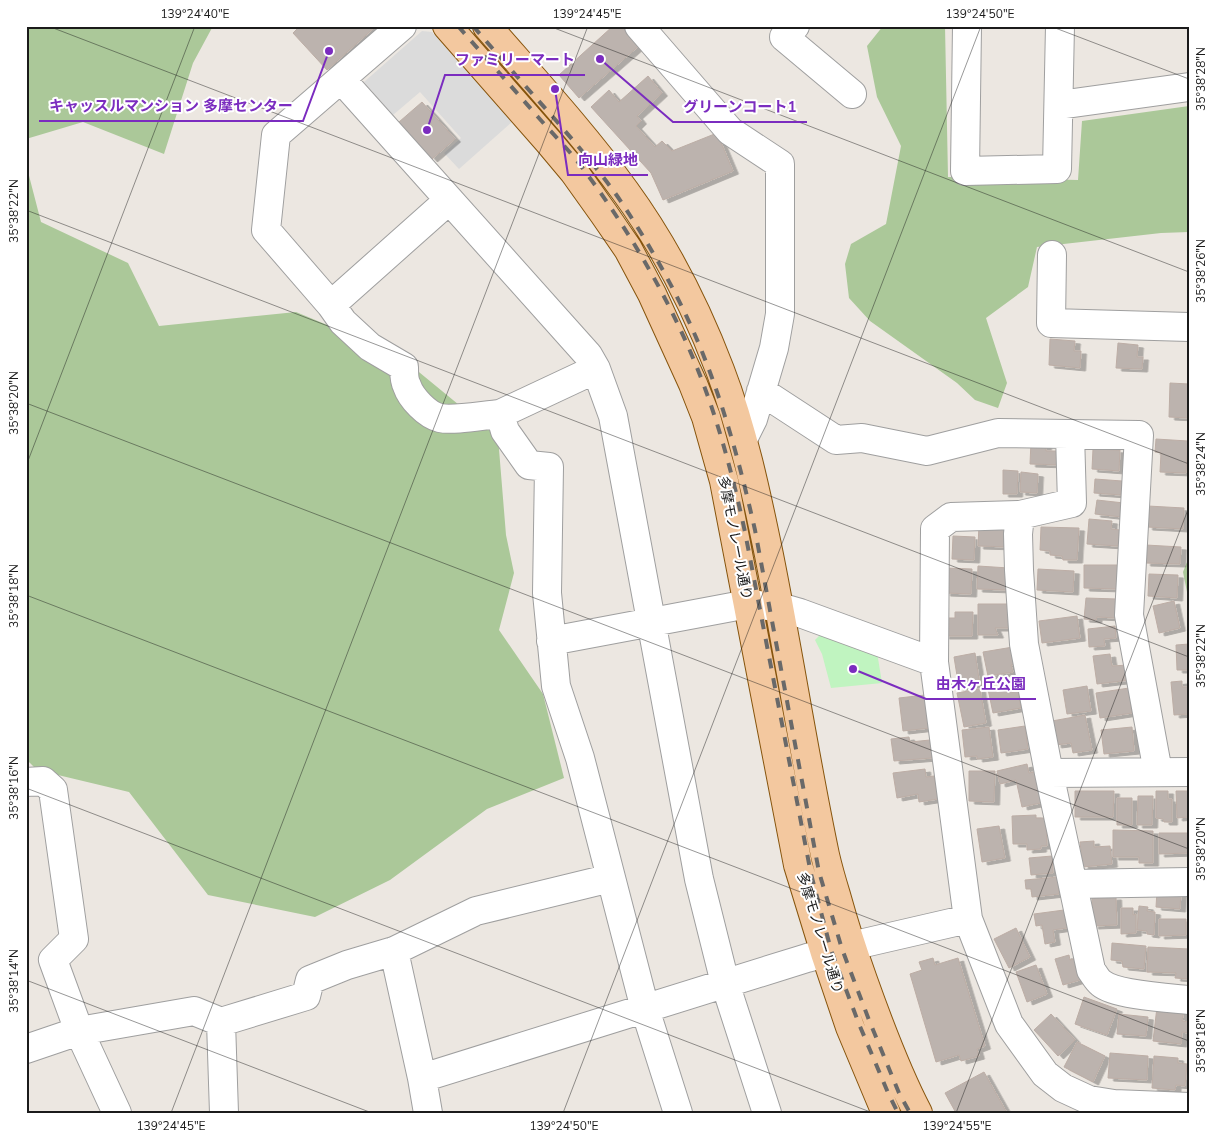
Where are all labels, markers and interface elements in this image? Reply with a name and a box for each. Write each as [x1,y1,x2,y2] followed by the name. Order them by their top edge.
[160,6,230,22] text: 139°24'40"E
[552,6,622,22] text: 139°24'45"E
[945,6,1015,22] text: 139°24'50"E
[445,45,585,75] callout: ファミリーマート
[1193,47,1209,111] text: 35°38'28"N
[455,50,575,70] text: ファミリーマート
[39,91,303,121] callout: キャッスルマンション 多摩センター
[673,92,807,122] callout: グリーンコート1
[49,96,293,116] text: キャッスルマンション 多摩センター
[683,97,797,117] text: グリーンコート1
[568,145,648,175] callout: 向山緑地
[578,150,638,170] text: 向山緑地
[6,179,22,243] text: 35°38'22"N
[1193,239,1209,303] text: 35°38'26"N
[6,371,22,435] text: 35°38'20"N
[1193,432,1209,496] text: 35°38'24"N
[714,474,756,602] street label: 多摩モノレール通り
[6,564,22,628] text: 35°38'18"N
[1193,624,1209,688] text: 35°38'22"N
[926,669,1036,699] callout: 由木ヶ丘公園
[936,674,1026,694] text: 由木ヶ丘公園
[6,756,22,820] text: 35°38'16"N
[1193,817,1209,881] text: 35°38'20"N
[792,870,848,996] street label: 多摩モノレール通り
[6,949,22,1013] text: 35°38'14"N
[1193,1009,1209,1073] text: 35°38'18"N
[136,1118,206,1134] text: 139°24'45"E
[529,1118,599,1134] text: 139°24'50"E
[922,1118,992,1134] text: 139°24'55"E

